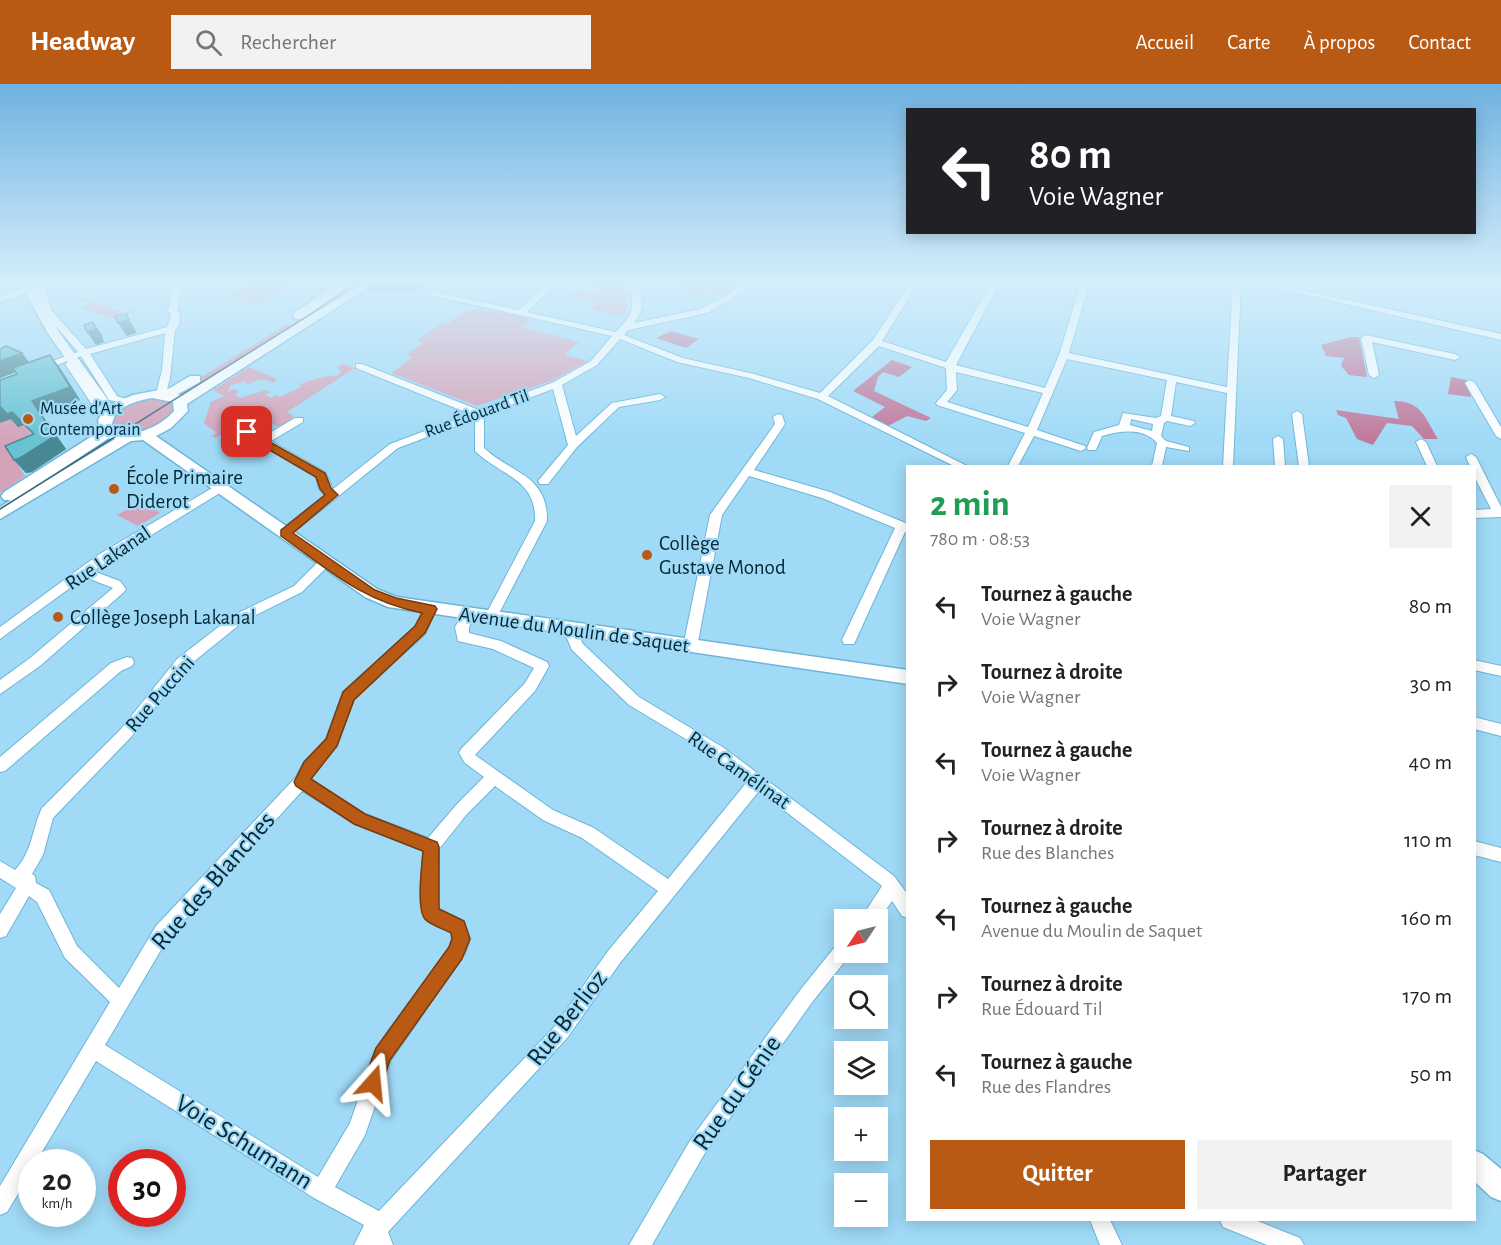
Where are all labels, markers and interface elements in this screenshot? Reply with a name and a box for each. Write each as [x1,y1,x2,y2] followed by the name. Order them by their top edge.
[171,15,591,69] search box
[192,26,225,59] icon: search
[30,28,135,56] text: Headway
[240,31,336,53] text: Rechercher
[1136,32,1194,53] text: Accueil
[1227,32,1270,53] text: Carte
[1303,32,1375,53] text: À propos
[1408,32,1471,53] text: Contact
[930,132,1008,210] icon: left
[1029,134,1112,176] text: 80 m
[1029,183,1163,210] text: Voie Wagner
[421,384,532,441] street label: Rue Édouard Til
[40,400,141,439] place label: Musée d'Art Contemporain
[221,406,272,457] pin
[21,412,35,426] marker: Musée d'Art Contemporain
[230,415,263,448] icon: arrive
[126,465,243,512] place label: École Primaire Diderot
[107,482,121,496] marker: École Primaire Diderot
[1389,485,1452,548] button: close
[930,486,1010,522] text: 2 min
[62,522,154,594] street label: Rue Lakanal
[930,529,1030,549] text: 780 m · 08:53
[659,533,786,578] place label: Collège Gustave Monod
[640,548,654,562] marker: Collège Gustave Monod
[981,583,1132,605] text: Tournez à gauche
[930,590,963,623] icon: left
[1409,595,1452,617] text: 80 m
[457,603,691,657] street label: Avenue du Moulin de Saquet
[70,607,256,628] place label: Collège Joseph Lakanal
[981,609,1080,629] text: Voie Wagner
[51,610,65,624] marker: Collège Joseph Lakanal
[121,652,199,736] street label: Rue Puccini
[981,661,1123,683] text: Tournez à droite
[930,668,963,701] icon: right
[1410,673,1452,695] text: 30 m
[981,687,1080,707] text: Voie Wagner
[684,727,794,813] street label: Rue Camélinat
[981,739,1132,761] text: Tournez à gauche
[930,746,963,779] icon: left
[1409,751,1452,773] text: 40 m
[981,765,1080,785] text: Voie Wagner
[146,807,280,955] street label: Rue des Blanches
[981,817,1123,839] text: Tournez à droite
[930,824,963,857] icon: right
[1404,829,1452,851] text: 110 m
[981,843,1114,863] text: Rue des Blanches
[981,895,1132,917] text: Tournez à gauche
[930,902,963,935] icon: left
[1401,907,1452,929] text: 160 m
[834,909,888,963] north arrow
[834,909,888,1227] map controls
[981,921,1202,941] text: Avenue du Moulin de Saquet
[522,965,612,1071] street label: Rue Berlioz
[981,973,1123,995] text: Tournez à droite
[834,975,888,1029] button: search
[930,980,963,1013] icon: right
[1402,985,1452,1007] text: 170 m
[981,999,1103,1019] text: Rue Édouard Til
[688,1031,786,1155] street label: Rue du Génie
[834,1041,888,1095] button: layers
[341,1051,405,1115] position arrow
[981,1051,1132,1073] text: Tournez à gauche
[930,1058,963,1091] icon: left
[1410,1063,1452,1085] text: 50 m
[981,1077,1111,1097] text: Rue des Flandres
[171,1090,317,1194] street label: Voie Schumann
[834,1107,888,1161] button: +
[930,1140,1185,1209] button: Quitter
[1197,1140,1452,1209] button: Partager
[108,1149,186,1227] speed limit sign: 30
[42,1166,72,1196] text: 20
[834,1173,888,1227] button: −
[42,1196,72,1211] text: km/h

